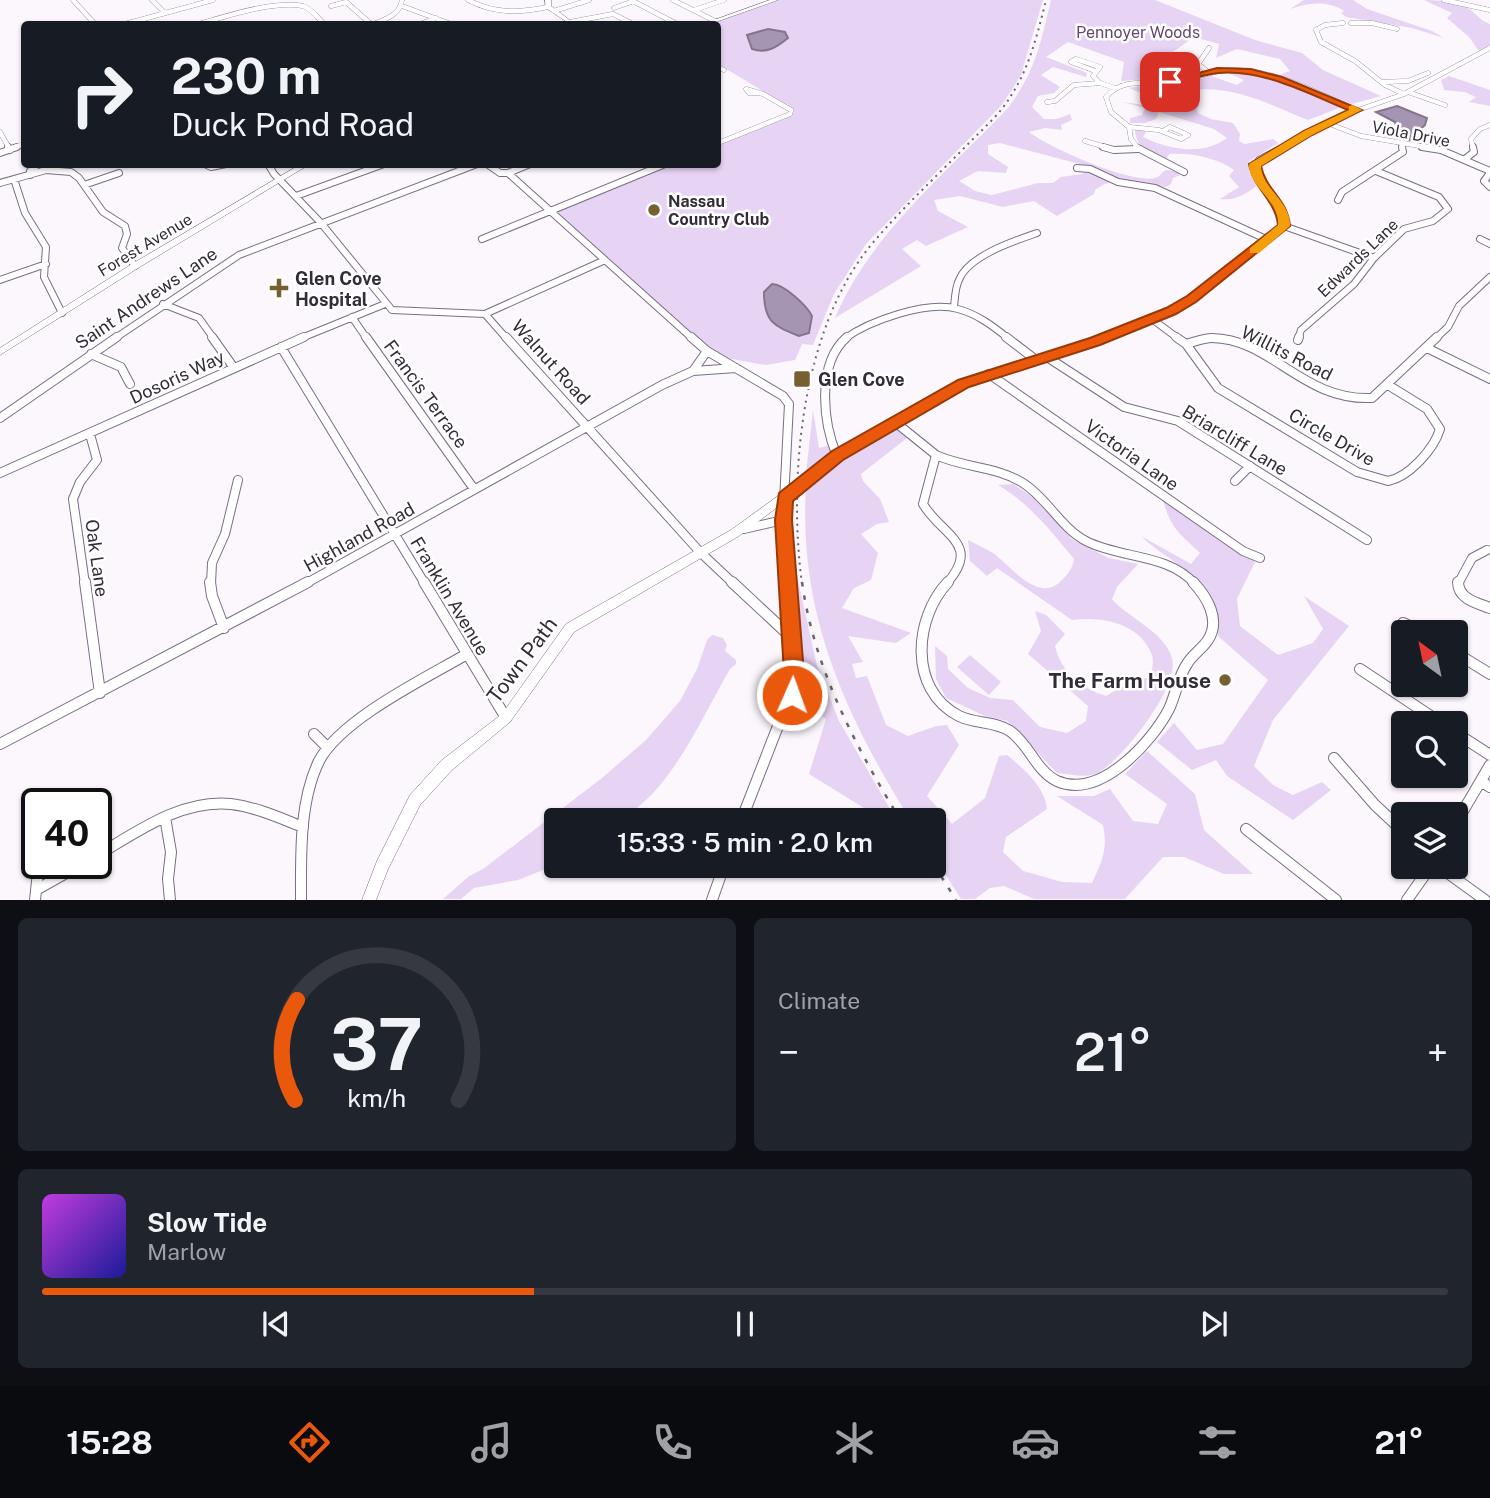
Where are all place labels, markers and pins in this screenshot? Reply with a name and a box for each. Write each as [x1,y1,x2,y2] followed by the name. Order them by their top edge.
[1140,52,1200,112] pin
[668,192,770,229] place label: Nassau Country Club
[646,202,662,218] marker: Nassau Country Club
[295,268,382,310] place label: Glen Cove Hospital
[269,278,289,298] marker: Glen Cove Hospital
[792,369,812,389] marker: Glen Cove
[818,369,905,390] place label: Glen Cove
[1049,668,1211,693] place label: The Farm House
[1217,672,1233,688] marker: The Farm House

